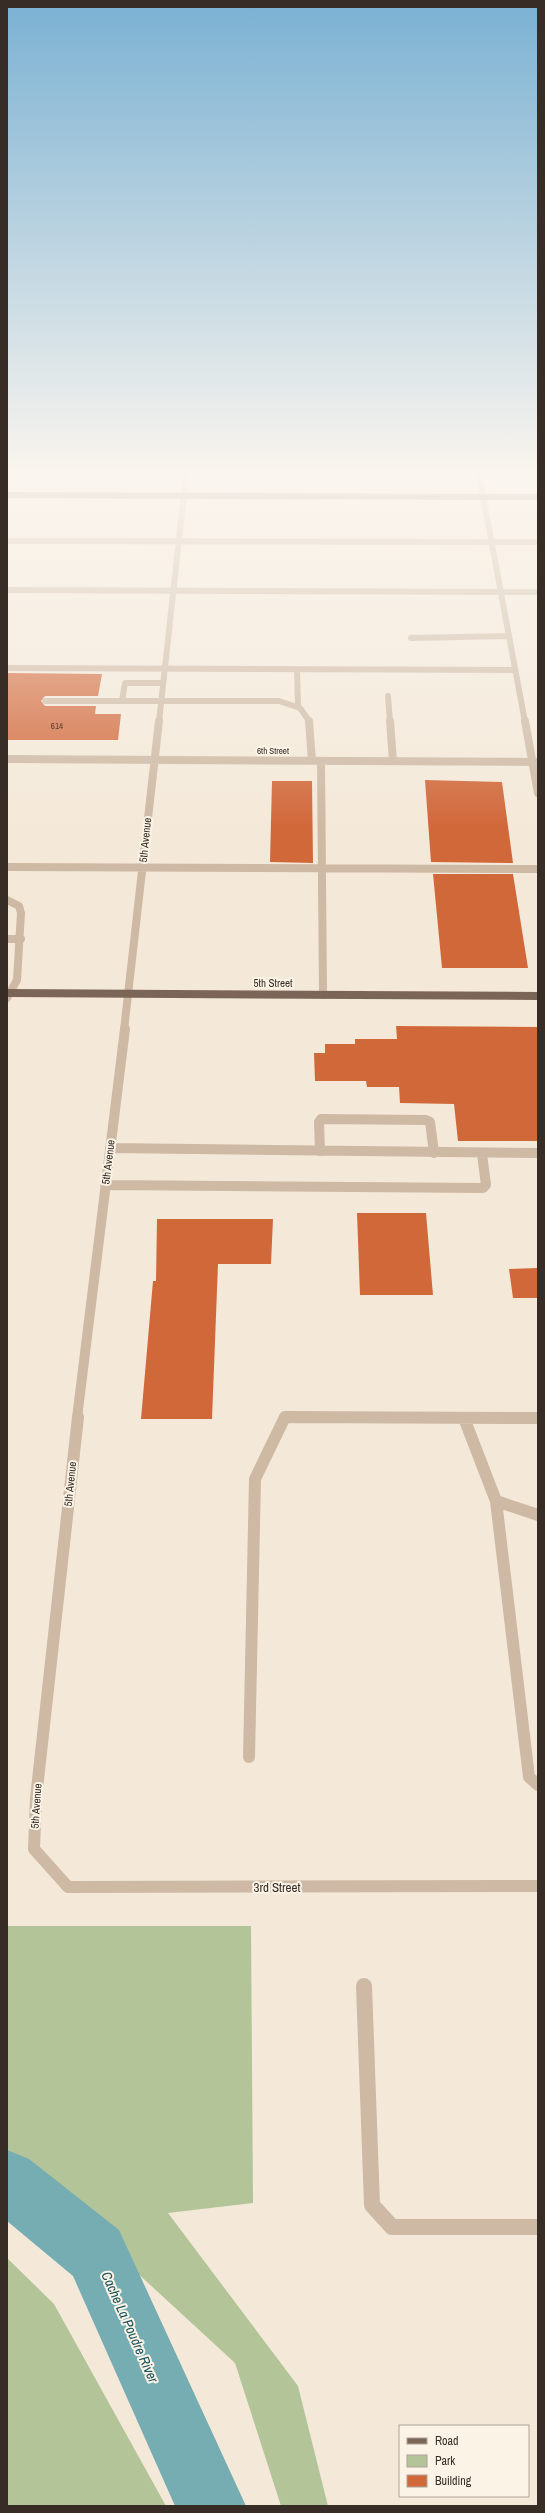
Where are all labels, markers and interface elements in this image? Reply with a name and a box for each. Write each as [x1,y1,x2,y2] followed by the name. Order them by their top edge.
[51,720,63,732] house number: 614
[257,745,289,757] street label: 6th Street
[136,817,154,863] street label: 5th Avenue
[253,976,293,990] street label: 5th Street
[98,1139,118,1185] street label: 5th Avenue
[61,1461,79,1507] street label: 5th Avenue
[27,1783,45,1829] street label: 5th Avenue
[254,1879,300,1896] street label: 3rd Street
[97,2269,163,2387] water label: Cache La Poudre River
[399,2425,529,2497] legend
[435,2433,459,2449] text: Road
[435,2453,455,2469] text: Park
[435,2473,472,2489] text: Building

